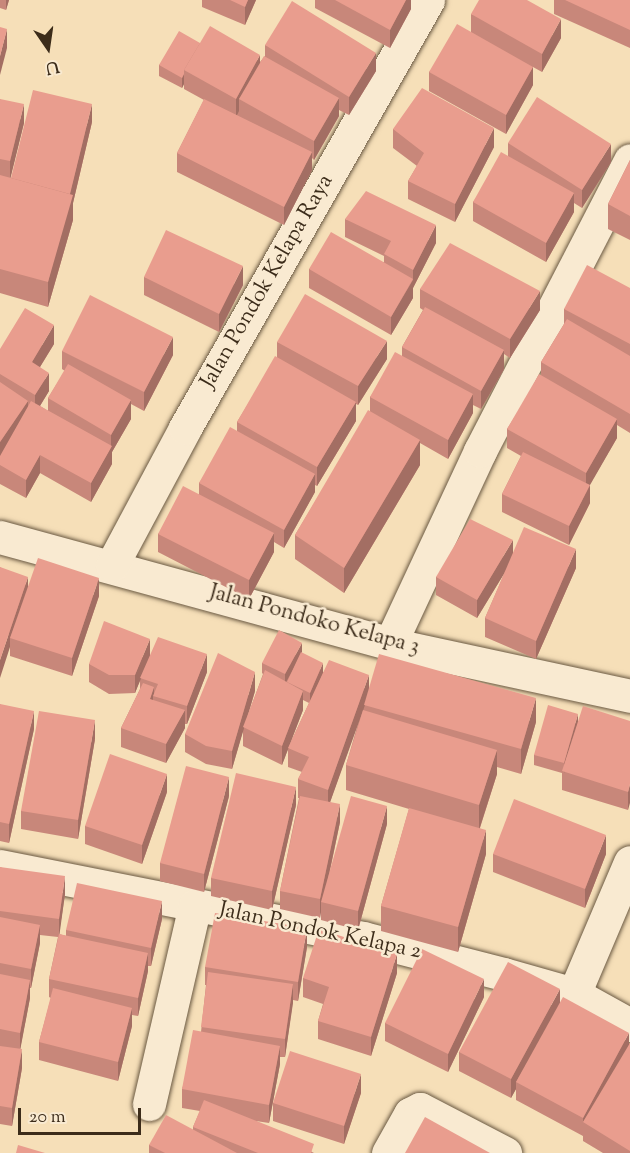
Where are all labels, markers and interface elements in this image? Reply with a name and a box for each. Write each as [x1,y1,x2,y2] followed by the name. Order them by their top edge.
[18,18,78,78] north arrow
[43,53,61,79] text: U
[196,170,340,394] street label: Jalan Pondok Kelapa Raya
[206,580,422,662] street label: Jalan Pondoko Kelapa 3
[216,898,424,966] street label: Jalan Pondok Kelapa 2
[21,1096,144,1134] scale bar
[29,1105,66,1131] text: 20 m

